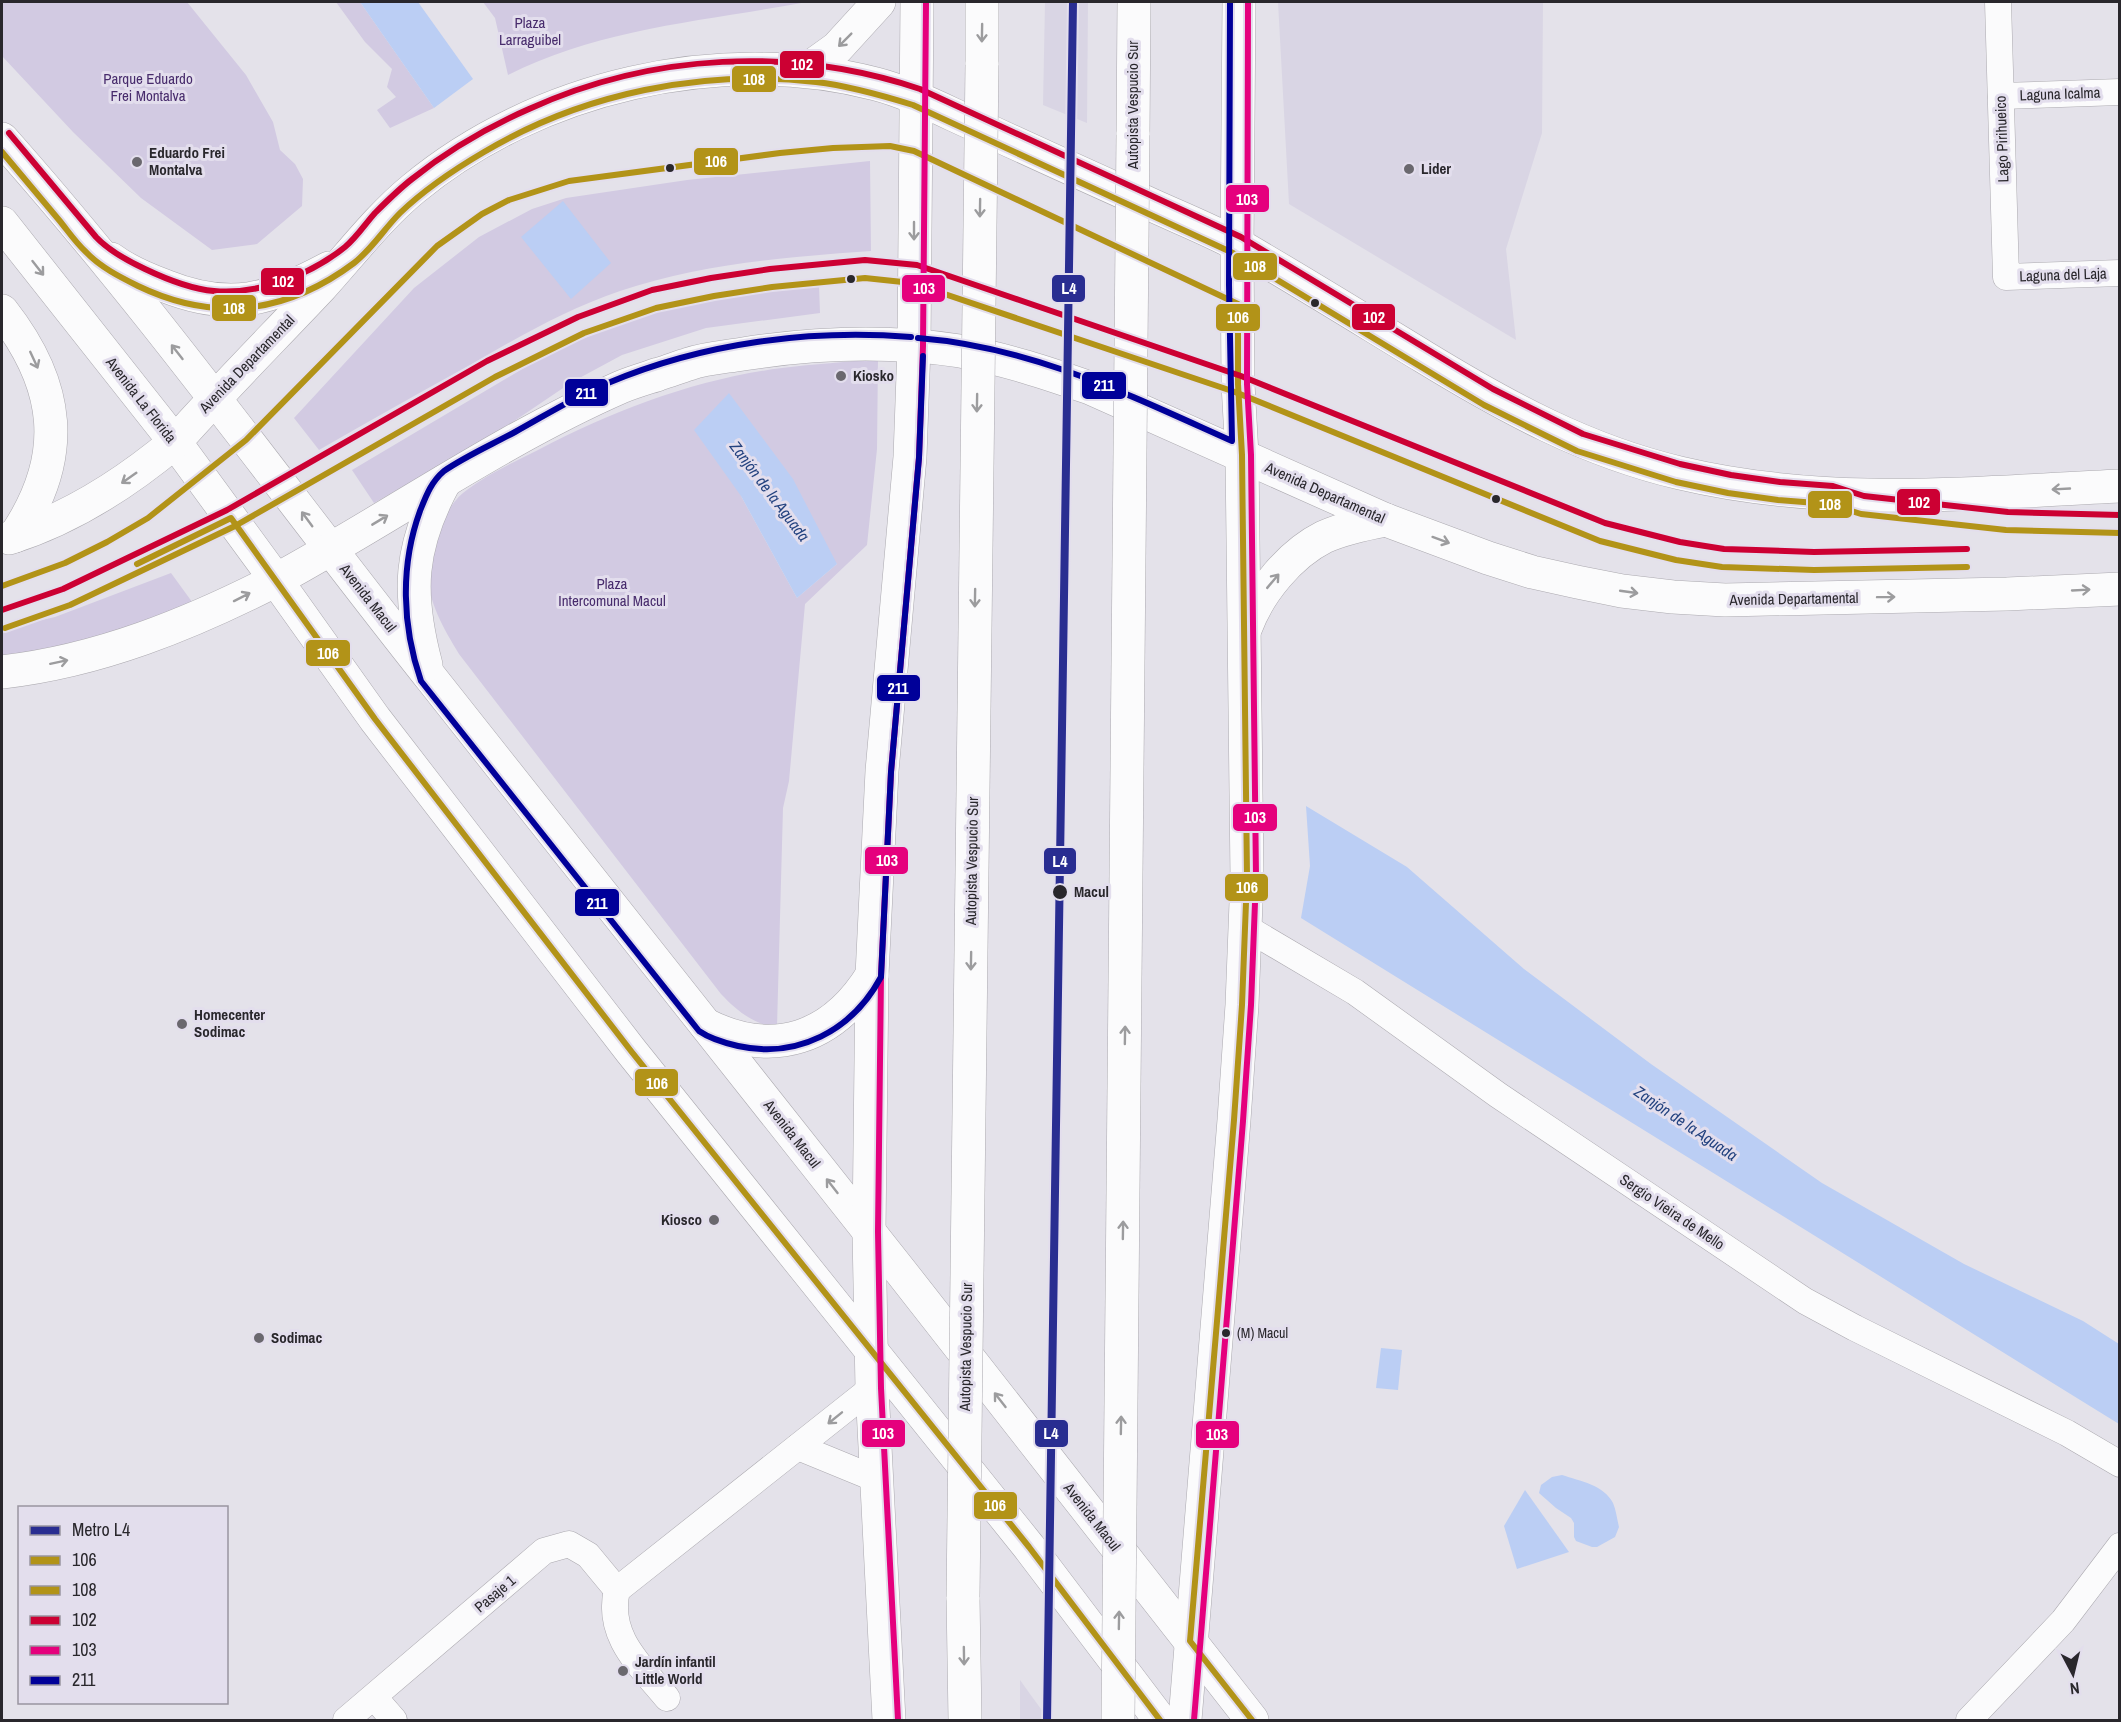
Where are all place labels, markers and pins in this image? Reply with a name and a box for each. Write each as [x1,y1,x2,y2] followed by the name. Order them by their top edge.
[149,142,225,180] place label: Eduardo Frei Montalva
[130,155,144,169] marker: Eduardo Frei Montalva
[1421,158,1451,179] place label: Lider
[664,162,676,174] unlabelled marker
[1402,162,1416,176] marker: Lider
[845,273,857,285] unlabelled marker
[1309,297,1321,309] unlabelled marker
[853,365,894,386] place label: Kiosko
[834,369,848,383] marker: Kiosko
[1490,493,1502,505] unlabelled marker
[1074,881,1109,902] place label: Macul
[1051,883,1069,901] marker: Macul
[194,1004,265,1042] place label: Homecenter Sodimac
[175,1017,189,1031] marker: Homecenter Sodimac
[661,1209,702,1230] place label: Kiosco
[707,1213,721,1227] marker: Kiosco
[1237,1324,1288,1342] place label: (M) Macul
[271,1327,322,1348] place label: Sodimac
[1220,1327,1232,1339] marker: (M) Macul
[252,1331,266,1345] marker: Sodimac
[635,1651,716,1689] place label: Jardín infantil Little World
[616,1664,630,1678] marker: Jardín infantil Little World

